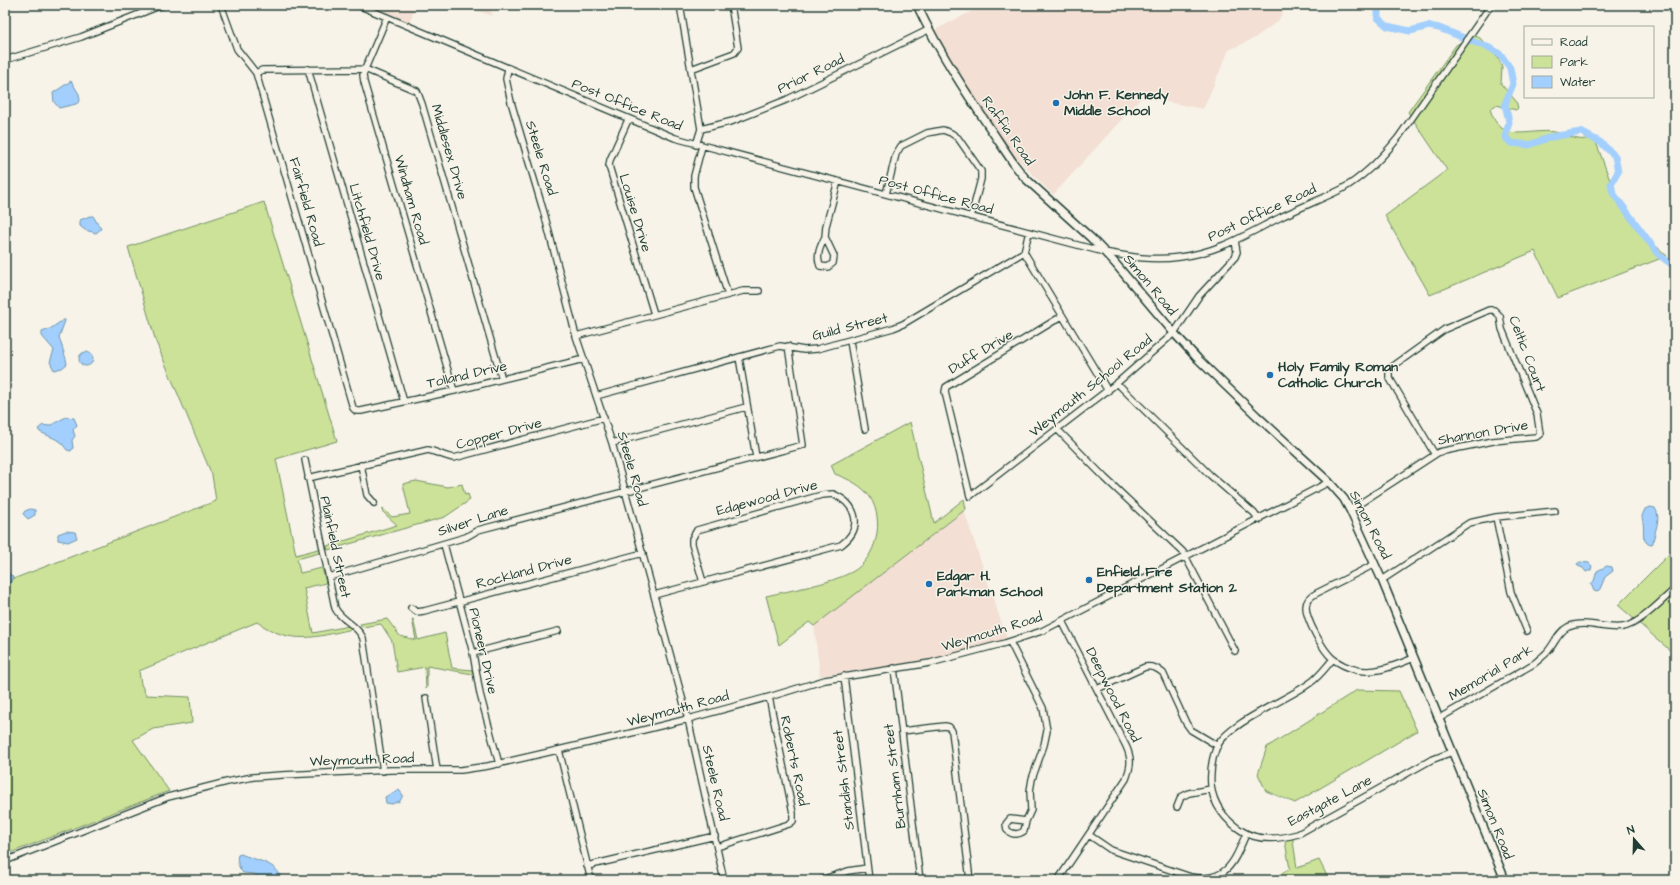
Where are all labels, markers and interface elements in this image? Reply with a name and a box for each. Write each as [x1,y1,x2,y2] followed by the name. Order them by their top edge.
[1524,26,1654,98] legend
[1560,34,1588,51] text: Road
[774,49,848,99] street label: Prior Road
[1560,54,1588,71] text: Park
[569,74,685,136] street label: Post Office Road
[1560,74,1596,91] text: Water
[1063,85,1169,121] place label: John F. Kennedy Middle School
[977,92,1039,170] street label: Raffia Road
[1051,98,1061,108] marker: John F. Kennedy Middle School
[426,102,472,202] street label: Middlesex Drive
[520,118,562,198] street label: Steele Road
[389,153,433,247] street label: Windham Road
[284,155,328,249] street label: Fairfield Road
[877,170,995,220] street label: Post Office Road
[614,171,656,255] street label: Louise Drive
[1205,179,1319,247] street label: Post Office Road
[344,181,391,283] street label: Litchfield Drive
[1118,250,1182,320] street label: Simon Road
[810,308,890,346] street label: Guild Street
[1503,313,1551,395] street label: Celtic Court
[945,325,1017,379] street label: Duff Drive
[1025,330,1157,442] street label: Weymouth School Road
[425,356,509,394] street label: Tolland Drive
[1278,357,1398,393] place label: Holy Family Roman Catholic Church
[1265,370,1275,380] marker: Holy Family Roman Catholic Church
[454,413,545,455] street label: Copper Drive
[1436,415,1530,451] street label: Shannon Drive
[612,429,652,509] street label: Steele Road
[714,475,820,521] street label: Edgewood Drive
[1344,487,1396,563] street label: Simon Road
[314,494,356,600] street label: Plainfield Street
[435,500,511,542] street label: Silver Lane
[474,550,574,594] street label: Rockland Drive
[1097,562,1238,598] place label: Enfield Fire Department Station 2
[937,566,1044,602] place label: Edgar H. Parkman School
[1084,575,1094,585] marker: Enfield Fire Department Station 2
[924,579,934,589] marker: Edgar H. Parkman School
[463,606,503,697] street label: Pioneer Drive
[939,607,1045,657] street label: Weymouth Road
[1445,640,1537,706] street label: Memorial Park
[1080,644,1146,746] street label: Deepwood Road
[625,686,731,732] street label: Weymouth Road
[775,714,813,808] street label: Roberts Road
[879,722,911,830] street label: Burnham Street
[828,728,860,831] street label: Standish Street
[697,743,733,823] street label: Steele Road
[309,748,415,772] street label: Weymouth Road
[1284,770,1376,832] street label: Eastgate Lane
[1472,786,1518,862] street label: Simon Road
[1614,819,1654,859] north arrow
[1625,822,1637,838] text: N

